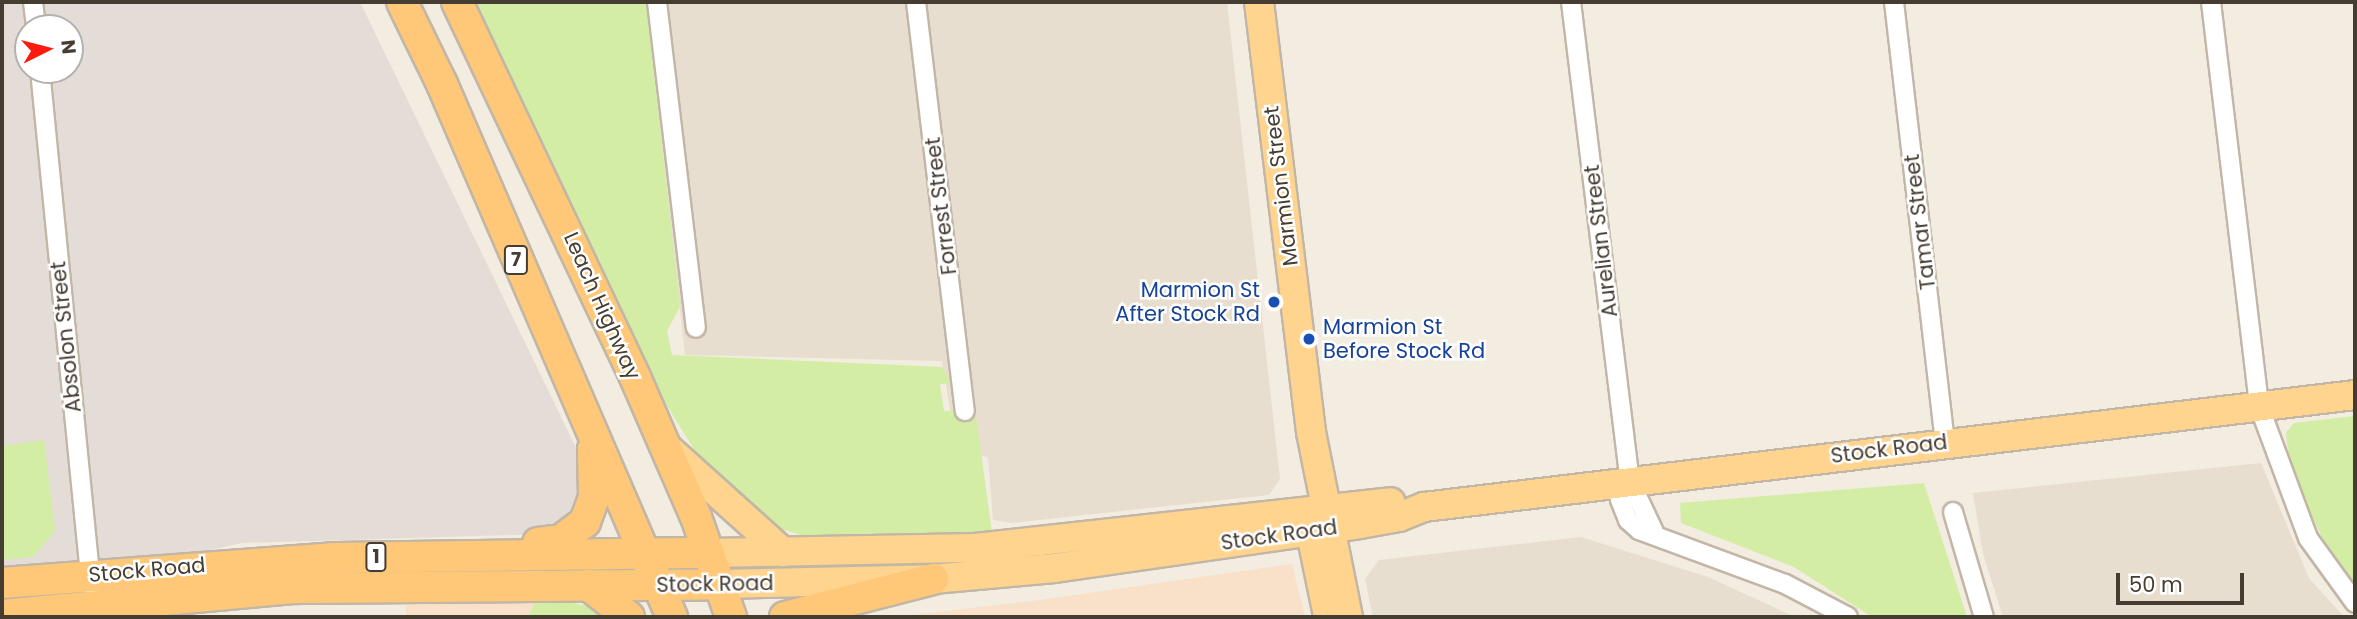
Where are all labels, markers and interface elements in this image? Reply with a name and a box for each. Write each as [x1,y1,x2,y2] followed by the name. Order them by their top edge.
[14,14,84,84] north arrow
[54,38,83,55] text: N
[1259,105,1303,267] street label: Marmion Street
[920,136,962,276] street label: Forrest Street
[1899,153,1941,291] street label: Tamar Street
[1579,163,1623,319] street label: Aurelian Street
[558,228,646,384] street label: Leach Highway
[504,244,528,276] road number: 7
[46,260,86,414] street label: Absolon Street
[1115,277,1260,327] place label: Marmion St After Stock Rd
[1266,294,1282,310] marker: Marmion St After Stock Rd
[1323,314,1485,364] place label: Marmion St Before Stock Rd
[1301,331,1317,347] marker: Marmion St Before Stock Rd
[1829,429,1949,469] street label: Stock Road
[1219,514,1339,556] street label: Stock Road
[364,542,388,572] road number: 1
[88,552,206,588] street label: Stock Road
[2119,560,2247,604] scale bar
[656,570,774,598] street label: Stock Road
[2129,570,2183,599] text: 50 m

